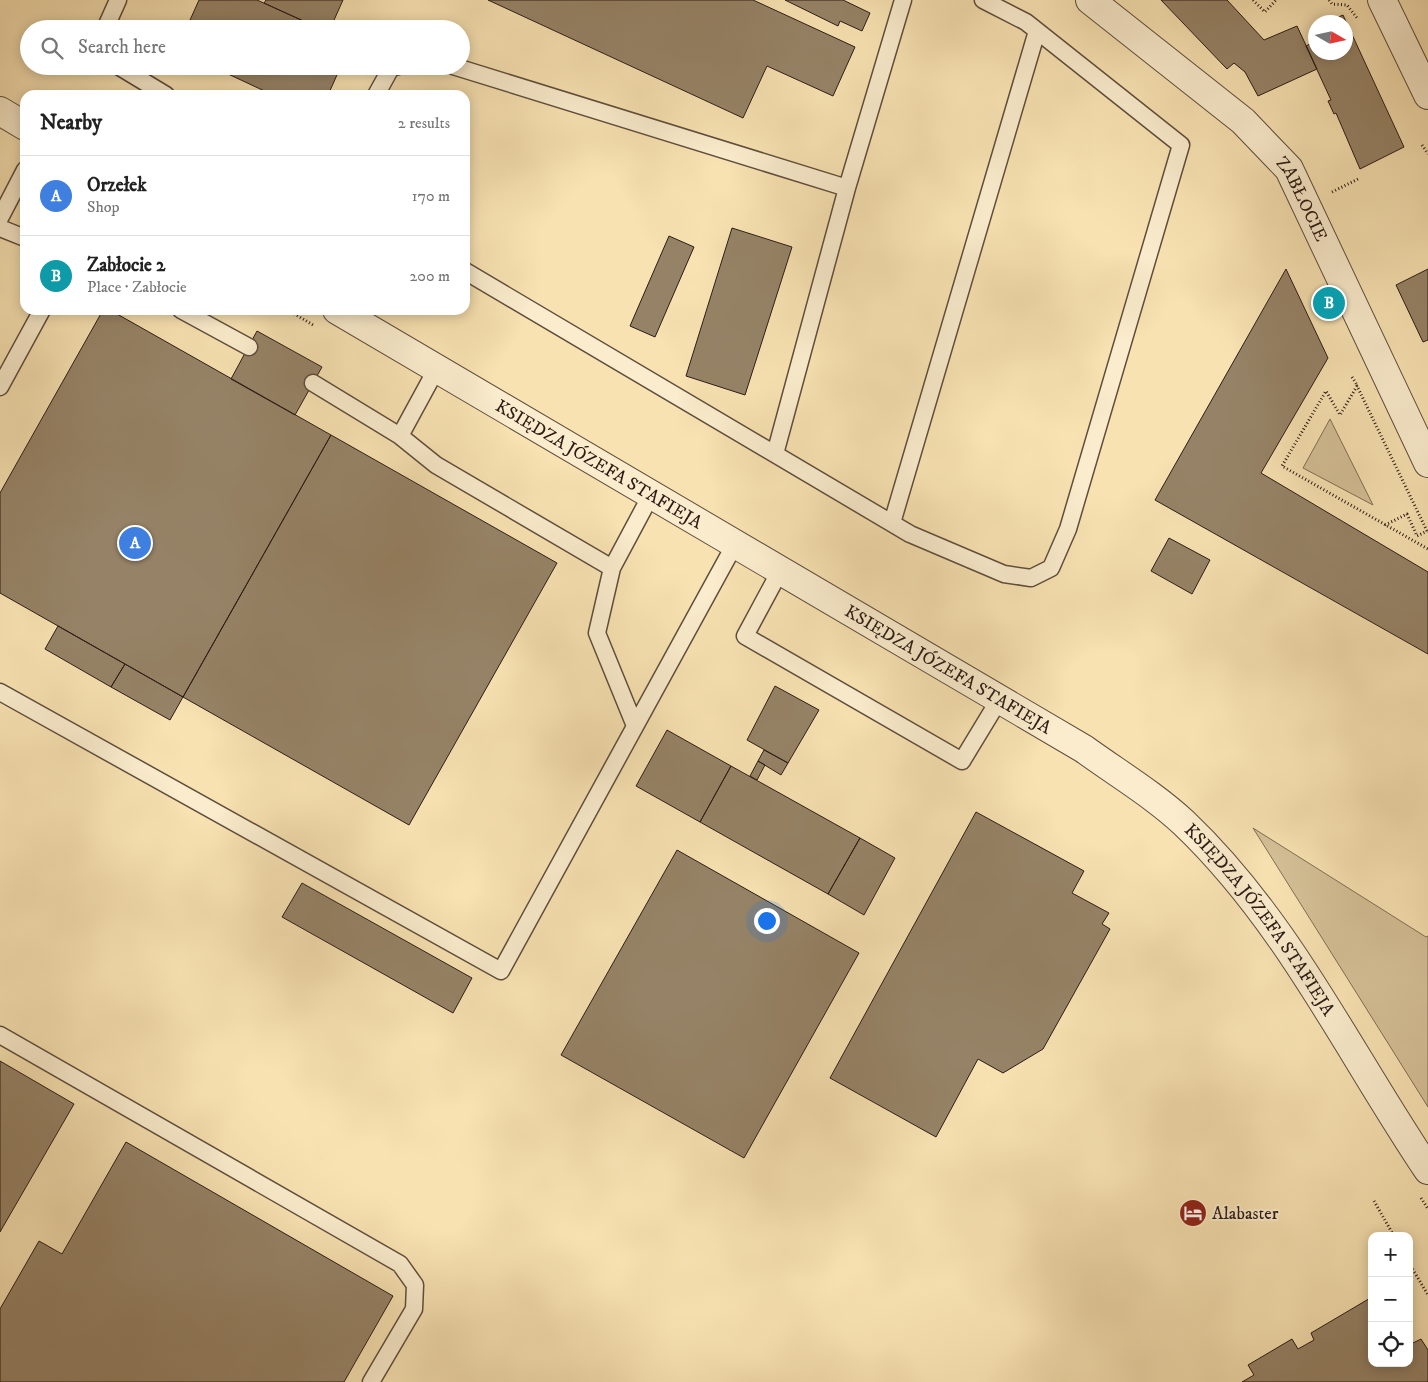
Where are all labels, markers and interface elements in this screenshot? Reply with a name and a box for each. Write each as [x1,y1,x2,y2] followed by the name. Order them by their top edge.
[1308,15,1353,60] north arrow
[20,20,470,75] search box
[38,34,66,62] icon: search
[78,36,166,59] text: Search here
[40,110,102,136] text: Nearby
[398,113,450,133] text: 2 results
[1271,152,1332,245] street label: ZABŁOCIE
[87,174,147,197] text: Orzełek
[51,186,61,206] text: A
[412,186,450,206] text: 170 m
[87,197,120,217] text: Shop
[87,254,165,277] text: Zabłocie 2
[51,266,61,286] text: B
[409,266,450,286] text: 200 m
[87,277,187,297] text: Place · Zabłocie
[1313,284,1345,322] pin: B
[491,396,706,534] street label: KSIĘDZA JÓZEFA STAFIEJA
[119,524,151,562] pin: A
[840,601,1056,740] street label: KSIĘDZA JÓZEFA STAFIEJA
[1179,819,1339,1021] street label: KSIĘDZA JÓZEFA STAFIEJA
[754,908,780,934] your location
[1178,1198,1208,1228] hotel icon: Alabaster
[1212,1203,1279,1225] place label: Alabaster
[1368,1232,1413,1367] map controls
[1368,1232,1413,1277] button: +
[1368,1277,1413,1322] button: −
[1368,1322,1413,1367] button: locate

